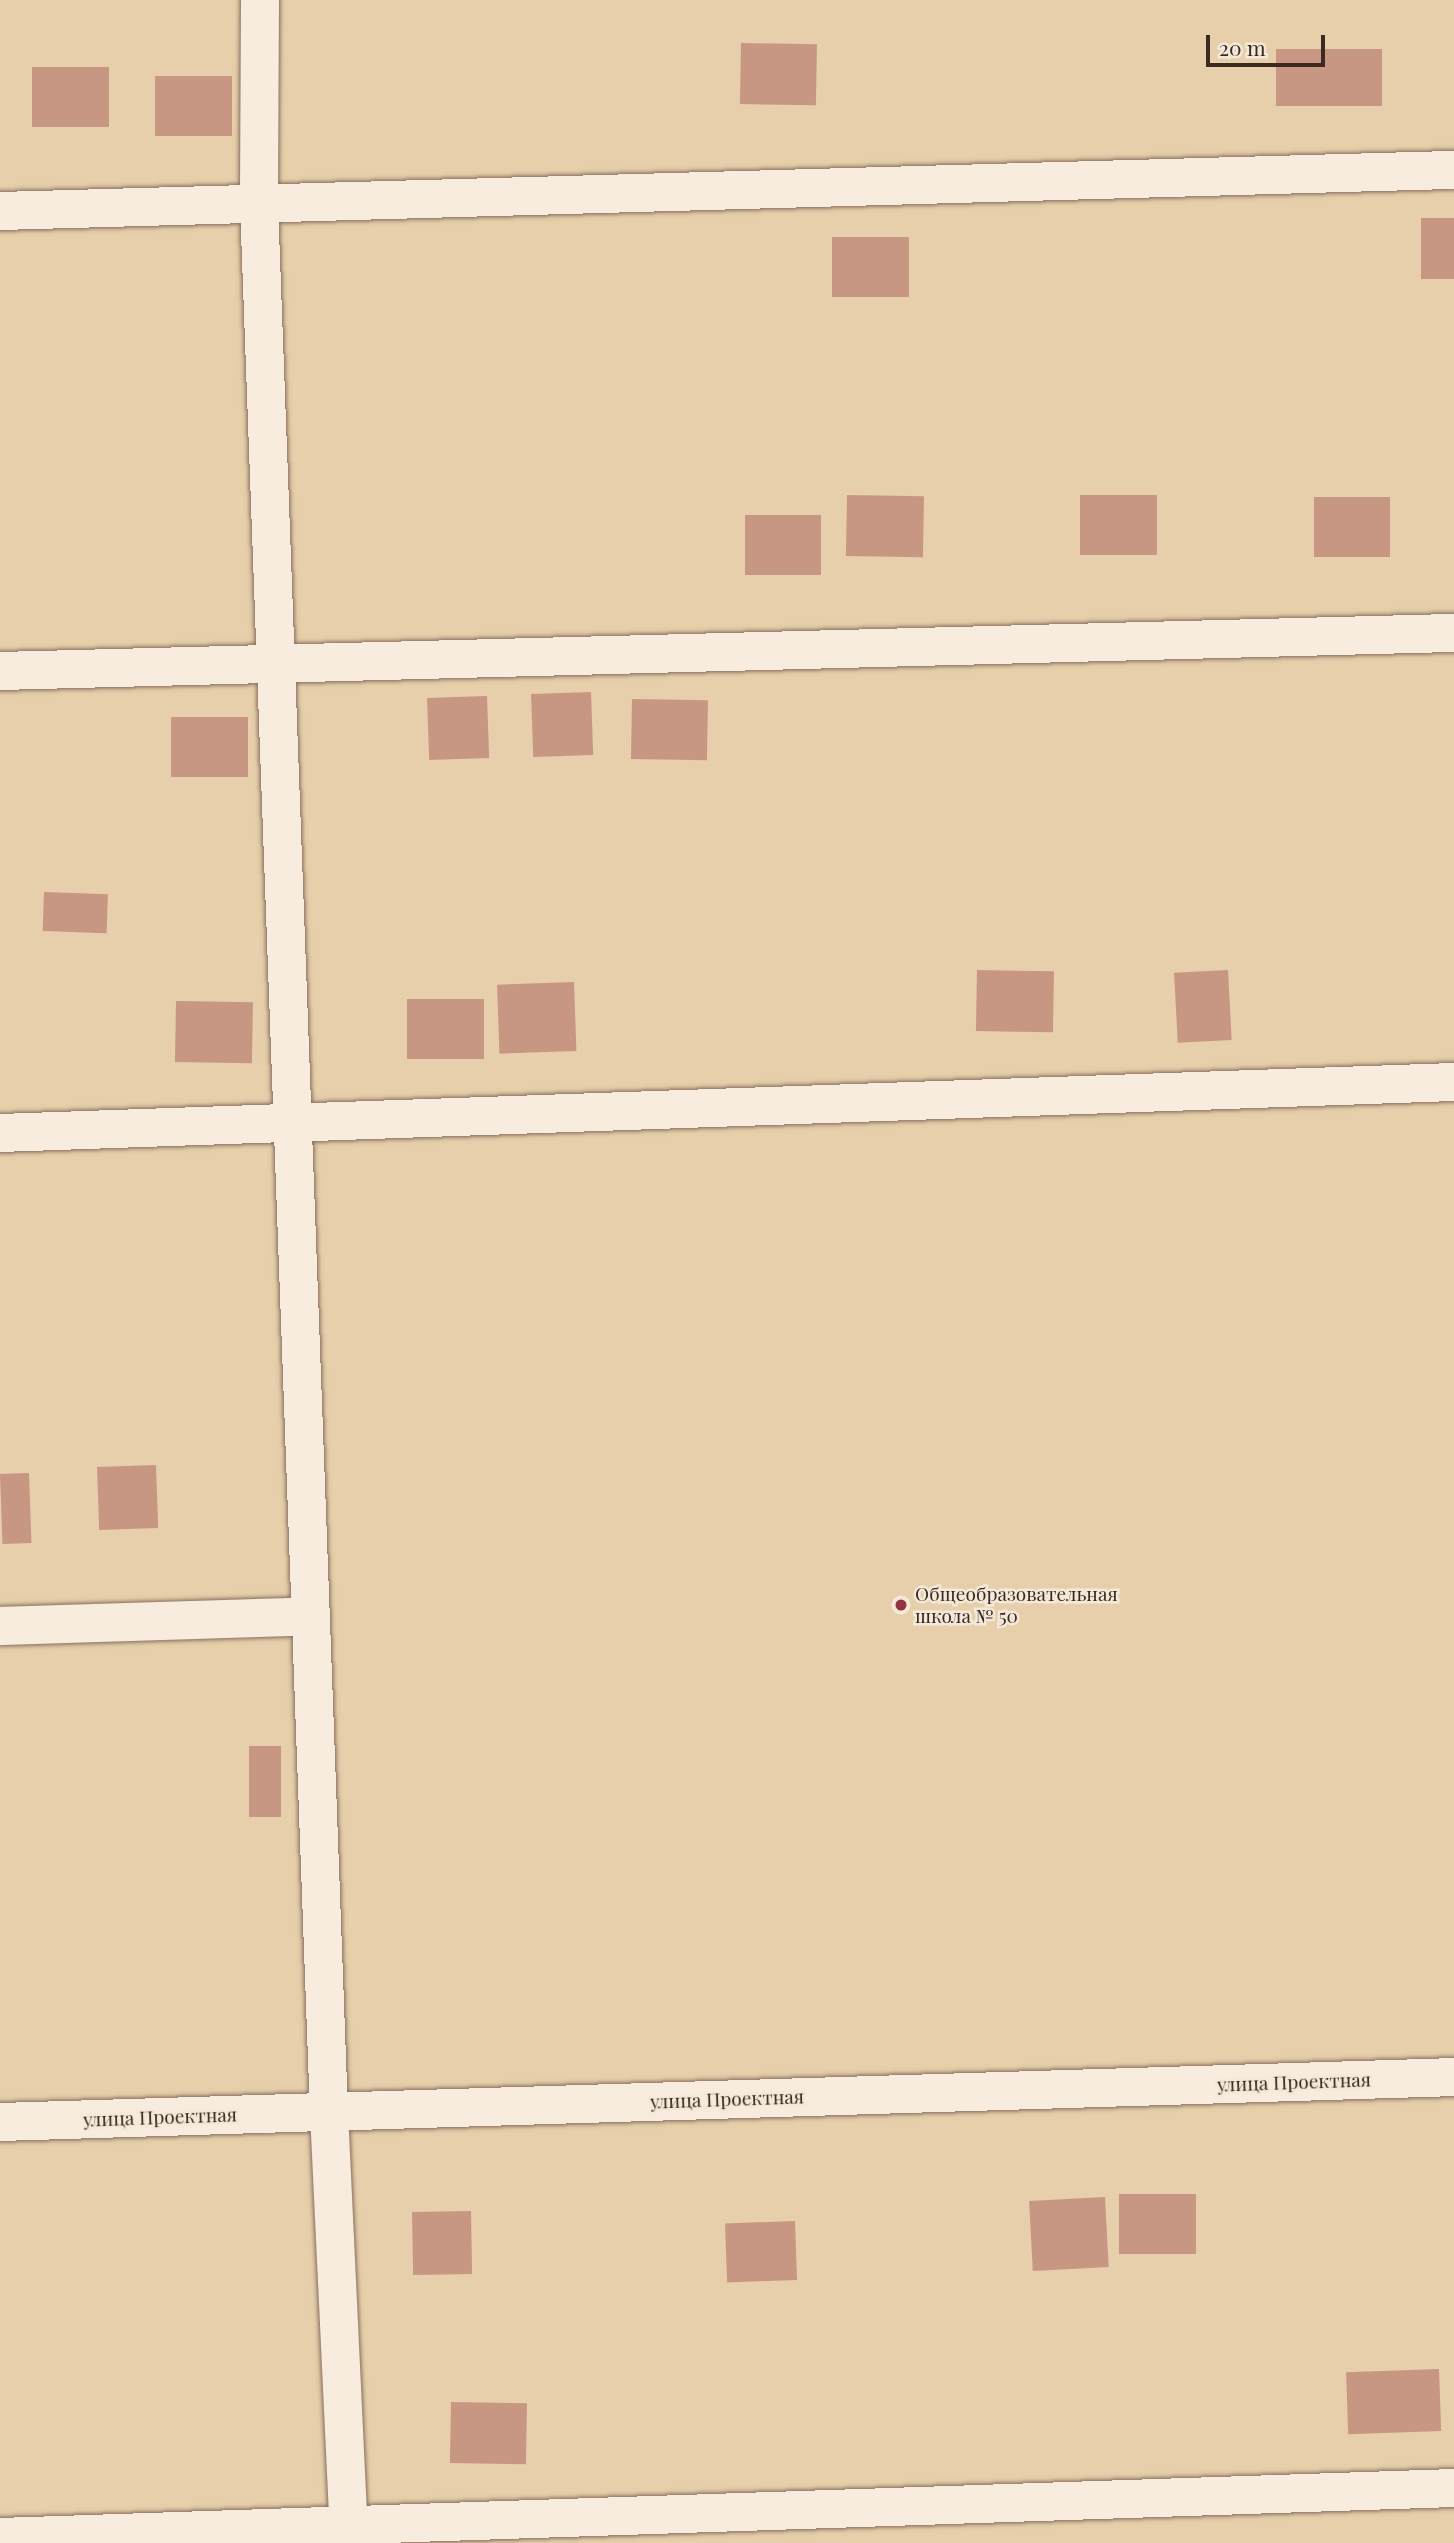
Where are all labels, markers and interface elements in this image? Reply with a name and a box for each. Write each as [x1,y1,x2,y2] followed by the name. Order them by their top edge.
[1209,21,1328,65] scale bar
[1219,33,1266,61] text: 20 m
[915,1583,1118,1627] place label: Общеобразовательная школа № 50
[893,1597,909,1613] marker: Общеобразовательная школа № 50
[1217,2068,1371,2096] street label: улица Проектная
[650,2085,804,2113] street label: улица Проектная
[83,2103,237,2131] street label: улица Проектная

